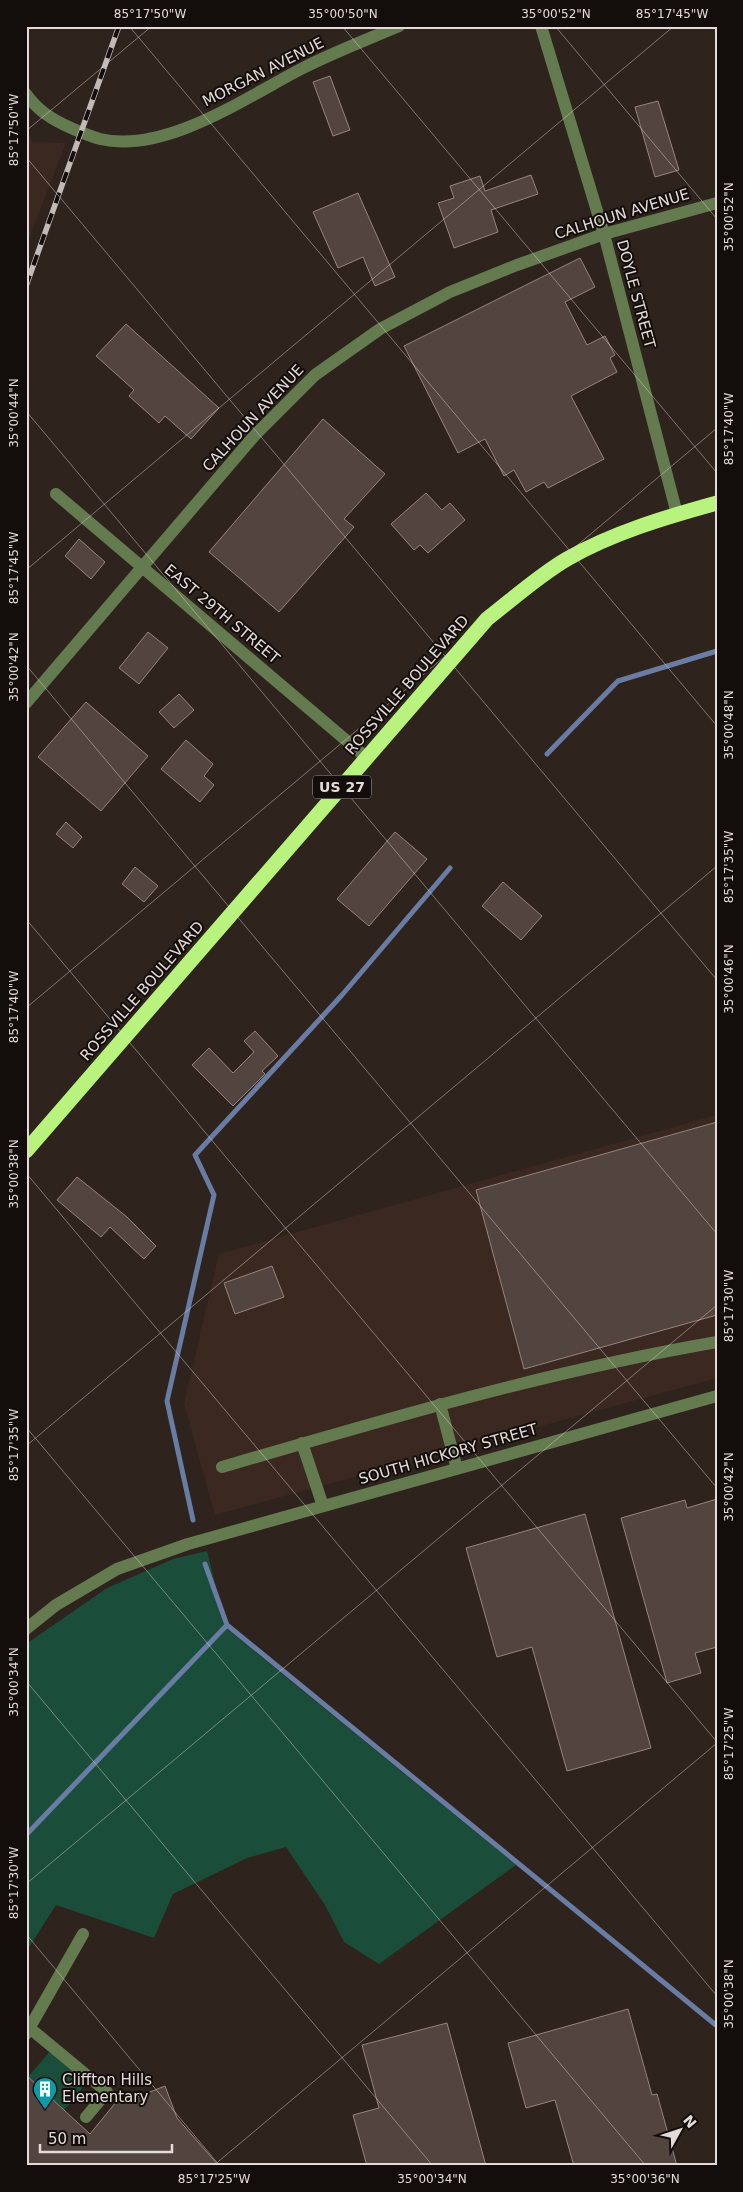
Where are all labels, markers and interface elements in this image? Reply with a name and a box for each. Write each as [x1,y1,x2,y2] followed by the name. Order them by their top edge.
[114,7,186,21] text: 85°17'50"W
[308,7,378,21] text: 35°00'50"N
[521,7,591,21] text: 35°00'52"N
[636,7,708,21] text: 85°17'45"W
[199,34,327,110] street label: MORGAN AVENUE
[7,94,21,166] text: 85°17'50"W
[722,182,736,252] text: 35°00'52"N
[552,185,692,243] street label: CALHOUN AVENUE
[613,238,659,351] street label: DOYLE STREET
[199,361,307,475] street label: CALHOUN AVENUE
[7,378,21,448] text: 35°00'44"N
[722,393,736,465] text: 85°17'40"W
[7,532,21,604] text: 85°17'45"W
[161,561,284,668] street label: EAST 29TH STREET
[341,612,473,758] street label: ROSSVILLE BOULEVARD
[7,632,21,702] text: 35°00'42"N
[722,690,736,760] text: 35°00'48"N
[313,776,371,799] road number: US 27
[722,831,736,903] text: 85°17'35"W
[76,918,208,1064] street label: ROSSVILLE BOULEVARD
[722,944,736,1014] text: 35°00'46"N
[7,971,21,1043] text: 85°17'40"W
[7,1139,21,1209] text: 35°00'38"N
[722,1270,736,1342] text: 85°17'30"W
[7,1409,21,1481] text: 85°17'35"W
[357,1420,540,1488] street label: SOUTH HICKORY STREET
[722,1452,736,1522] text: 35°00'42"N
[7,1647,21,1717] text: 35°00'34"N
[722,1708,736,1780] text: 85°17'25"W
[7,1847,21,1919] text: 85°17'30"W
[722,1959,736,2029] text: 35°00'38"N
[62,2071,152,2106] place label: Cliffton Hills Elementary
[32,2076,58,2110] building icon: Cliffton Hills Elementary
[656,2104,706,2154] north arrow
[680,2112,700,2131] text: N
[40,2122,172,2154] scale bar
[48,2130,86,2148] text: 50 m
[178,2172,250,2186] text: 85°17'25"W
[397,2172,467,2186] text: 35°00'34"N
[610,2172,680,2186] text: 35°00'36"N

